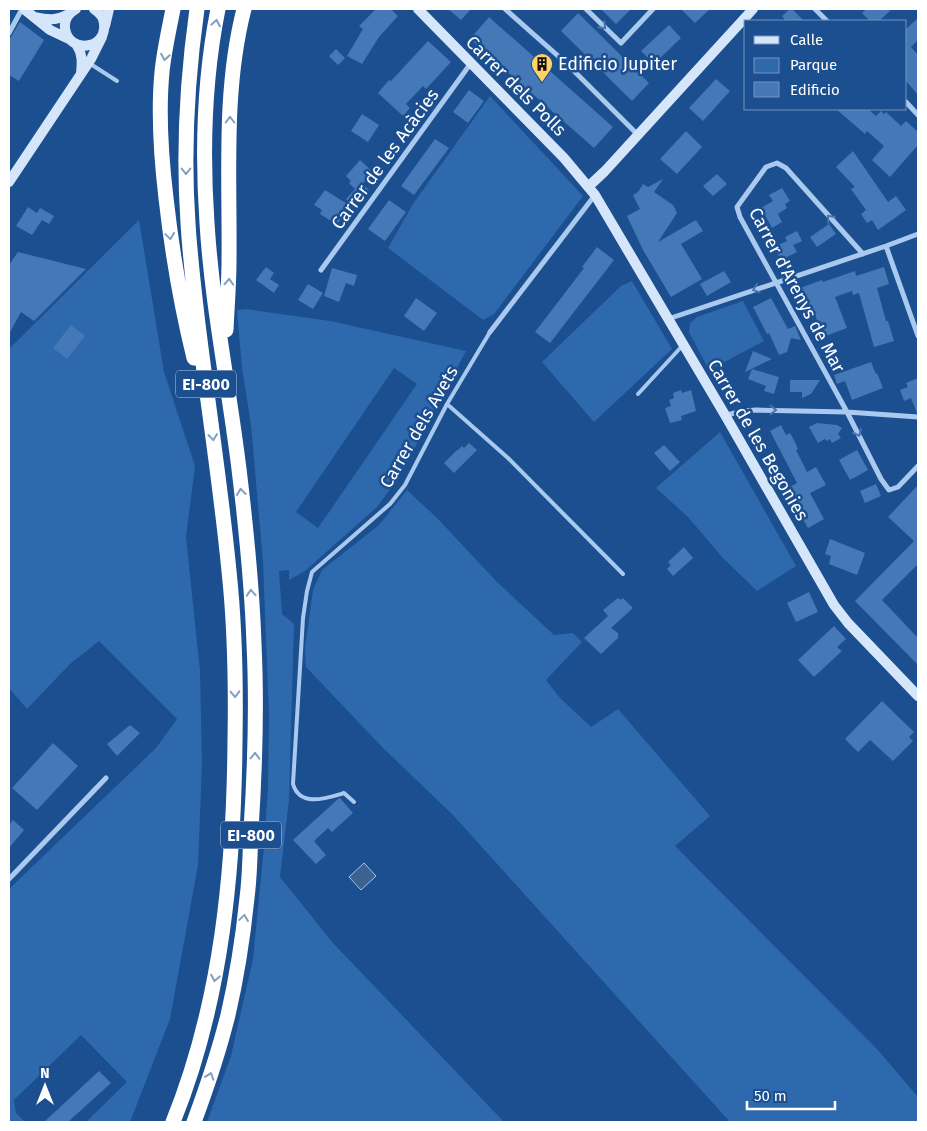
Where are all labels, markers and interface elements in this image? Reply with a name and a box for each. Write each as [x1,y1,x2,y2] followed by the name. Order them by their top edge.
[210,19,220,27] one-way arrow
[597,20,606,29] one-way arrow
[744,20,907,110] legend
[461,31,571,141] street label: Carrer dels Polls
[790,31,823,49] text: Calle
[160,52,170,61] one-way arrow
[530,52,554,83] building icon: Edificio Jupiter
[558,53,677,75] place label: Edificio Jupiter
[790,56,837,74] text: Parque
[790,81,840,99] text: Edificio
[327,84,443,234] street label: Carrer de les Acàcies
[224,116,235,124] one-way arrow
[181,168,191,176] one-way arrow
[744,204,850,376] street label: Carrer d'Arenys de Mar
[827,214,836,223] one-way arrow
[165,232,175,240] one-way arrow
[223,278,234,286] one-way arrow
[753,284,761,294] one-way arrow
[703,356,813,524] street label: Carrer de les Begonies
[375,362,463,492] street label: Carrer dels Avets
[176,370,236,398] road number: EI-800
[770,405,778,416] one-way arrow
[852,428,862,437] one-way arrow
[207,434,218,442] one-way arrow
[236,488,247,496] one-way arrow
[245,589,256,597] one-way arrow
[230,690,240,698] one-way arrow
[250,751,260,759] one-way arrow
[221,822,281,848] road number: EI-800
[239,913,249,922] one-way arrow
[210,973,221,982] one-way arrow
[20,1061,70,1111] north arrow
[40,1065,50,1082] text: N
[204,1073,214,1081] one-way arrow
[747,1078,834,1110] scale bar
[754,1087,787,1105] text: 50 m

